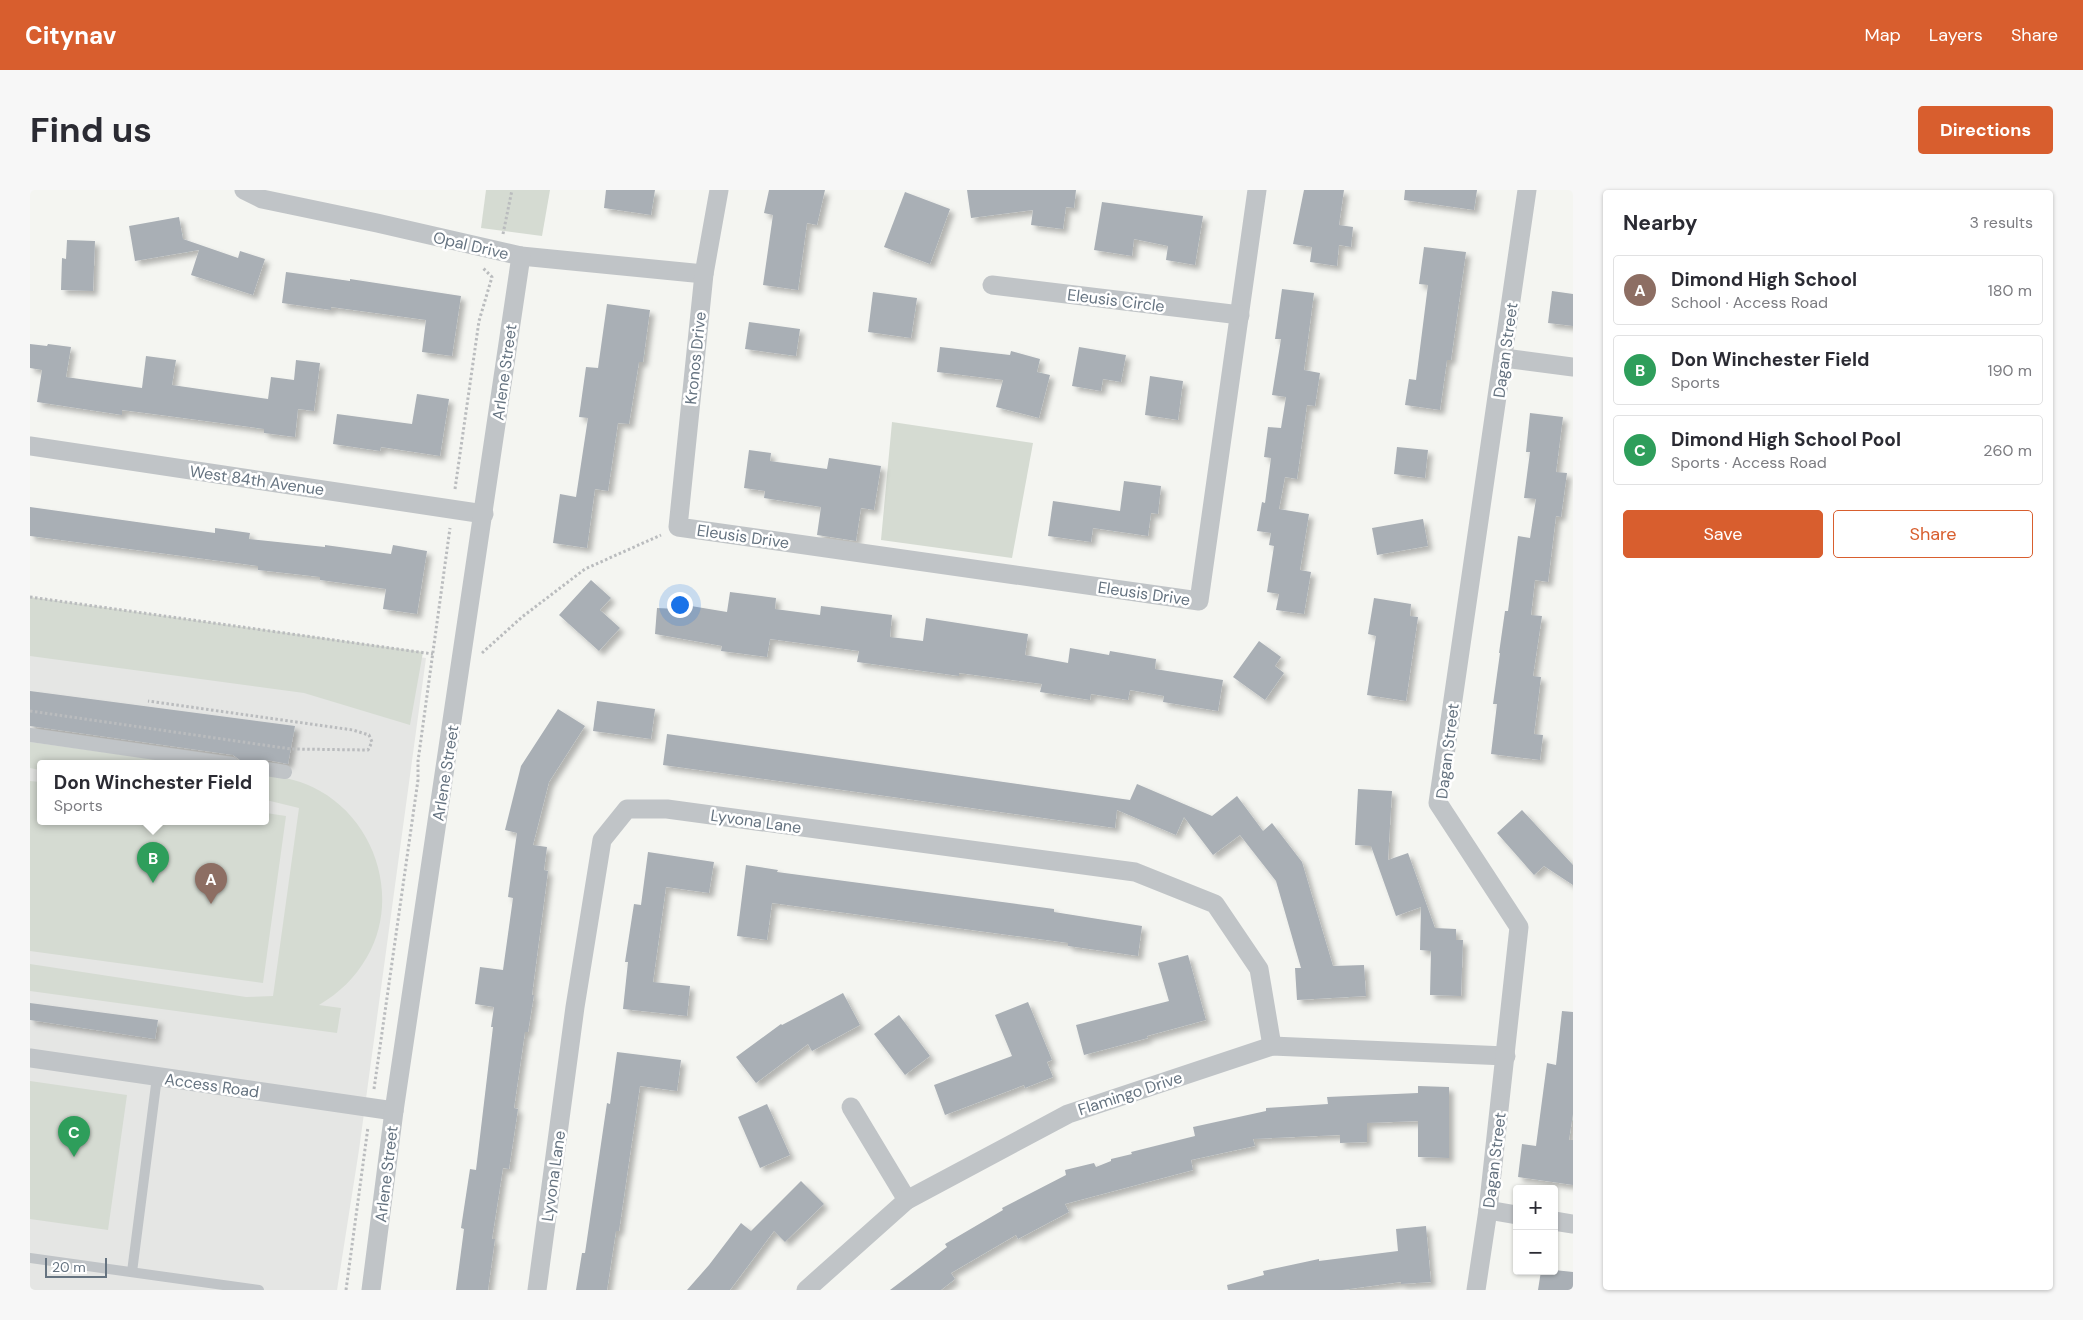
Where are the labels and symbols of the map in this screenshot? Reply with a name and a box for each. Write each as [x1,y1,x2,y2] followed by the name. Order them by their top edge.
[431,227,511,264] street label: Opal Drive
[1066,284,1166,317] street label: Eleusis Circle
[1488,301,1523,399] street label: Dagan Street
[680,311,711,406] street label: Kronos Drive
[487,323,522,422] street label: Arlene Street
[188,461,325,500] street label: West 84th Avenue
[695,520,790,553] street label: Eleusis Drive
[1096,577,1191,610] street label: Eleusis Drive
[667,592,693,618] your location
[1431,702,1464,800] street label: Dagan Street
[428,723,463,823] street label: Arlene Street
[709,805,803,838] street label: Lyvona Lane
[137,842,169,883] pin: B
[195,863,227,904] pin: A
[1075,1067,1185,1120] street label: Flamingo Drive
[163,1068,261,1103] street label: Access Road
[1478,1111,1511,1209] street label: Dagan Street
[58,1116,90,1157] pin: C
[370,1125,403,1224] street label: Arlene Street
[537,1129,570,1223] street label: Lyvona Lane
[45,1255,108,1278] scale bar

